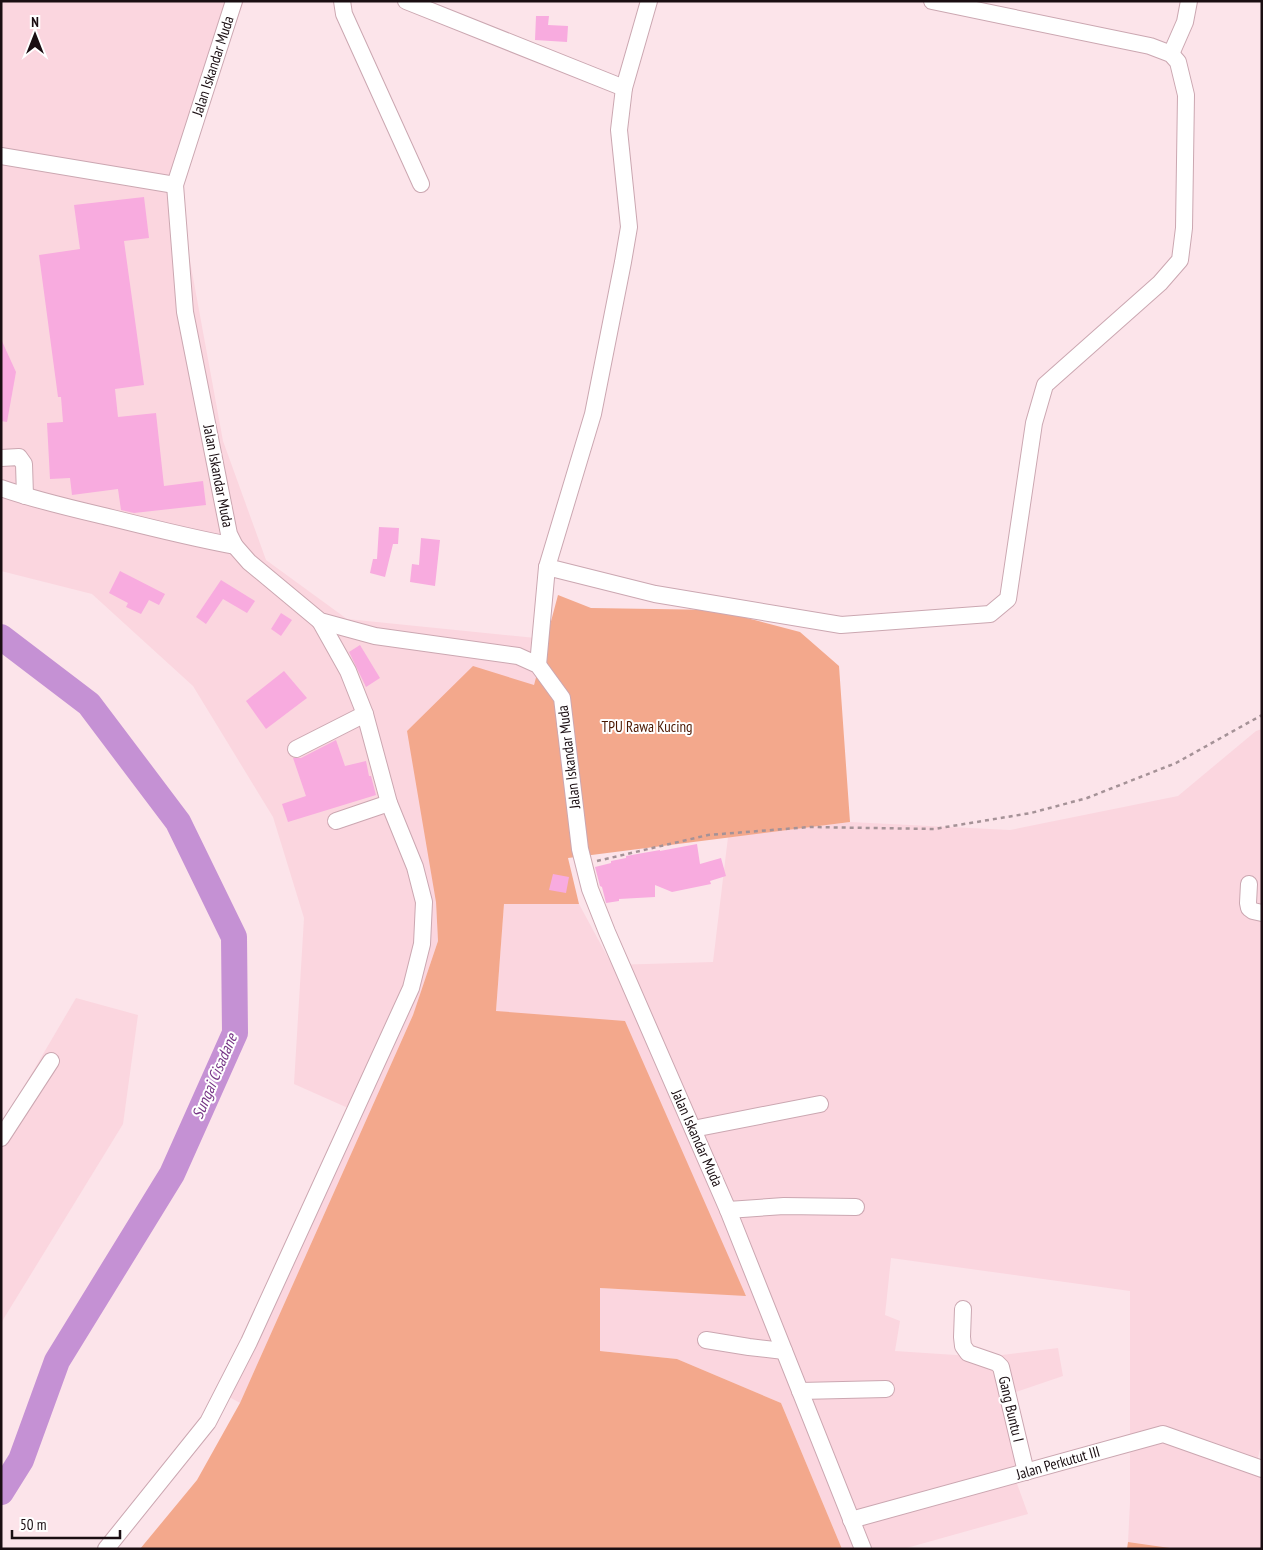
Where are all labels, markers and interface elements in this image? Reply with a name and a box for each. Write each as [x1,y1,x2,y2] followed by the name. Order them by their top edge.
[10,10,60,60] north arrow
[31,13,39,31] text: N
[187,13,238,119] street label: Jalan Iskandar Muda
[199,422,238,529] street label: Jalan Iskandar Muda
[553,704,584,811] street label: Jalan Iskandar Muda
[602,717,692,736] park label: TPU Rawa Kucing
[187,1029,241,1122] water label: Sungai Cisadane
[667,1085,727,1189] street label: Jalan Iskandar Muda
[995,1374,1028,1444] street label: Gang Buntu I
[1013,1441,1102,1484] street label: Jalan Perkutut III
[12,1508,120,1540] scale bar
[20,1515,46,1534] text: 50 m

